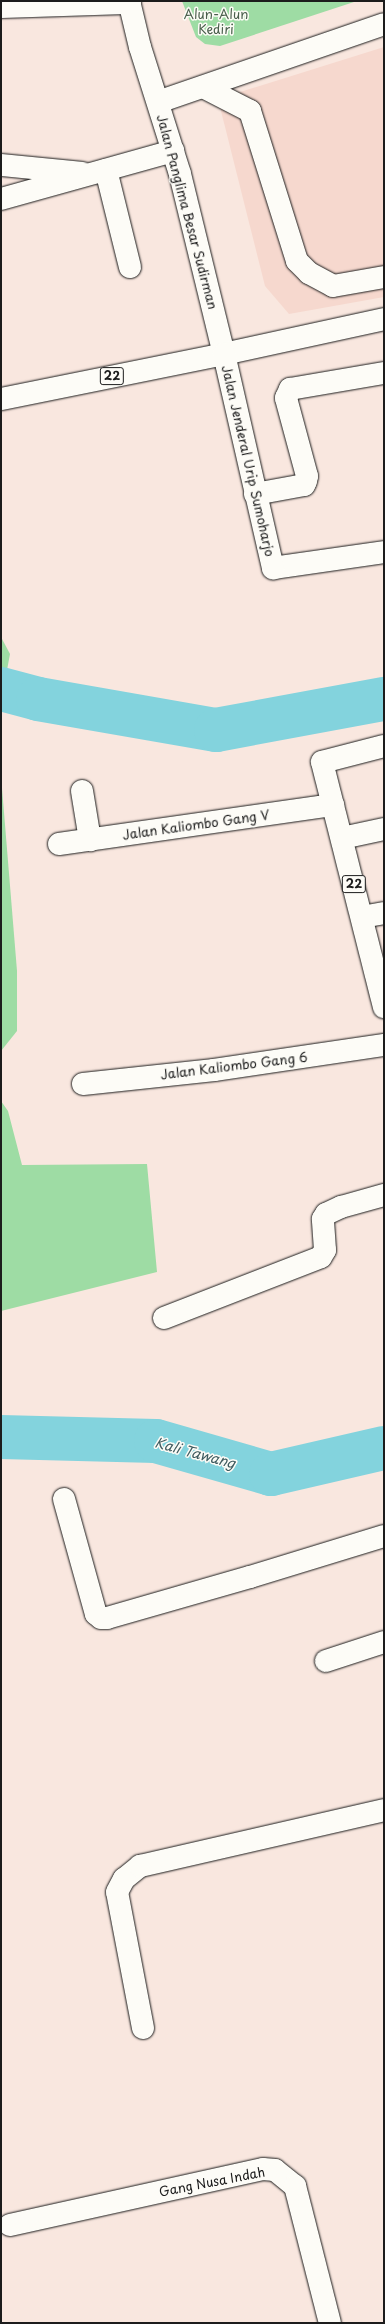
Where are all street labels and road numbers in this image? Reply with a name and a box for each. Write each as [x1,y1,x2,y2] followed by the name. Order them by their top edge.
[153,112,221,312] street label: Jalan Panglima Besar Sudirman
[218,363,278,559] street label: Jalan Jenderal Urip Sumoharjo
[99,366,125,386] road number: 22
[121,807,271,843] street label: Jalan Kaliombo Gang V
[341,874,367,894] road number: 22
[159,1049,309,1083] street label: Jalan Kaliombo Gang 6
[157,2164,267,2200] street label: Gang Nusa Indah

